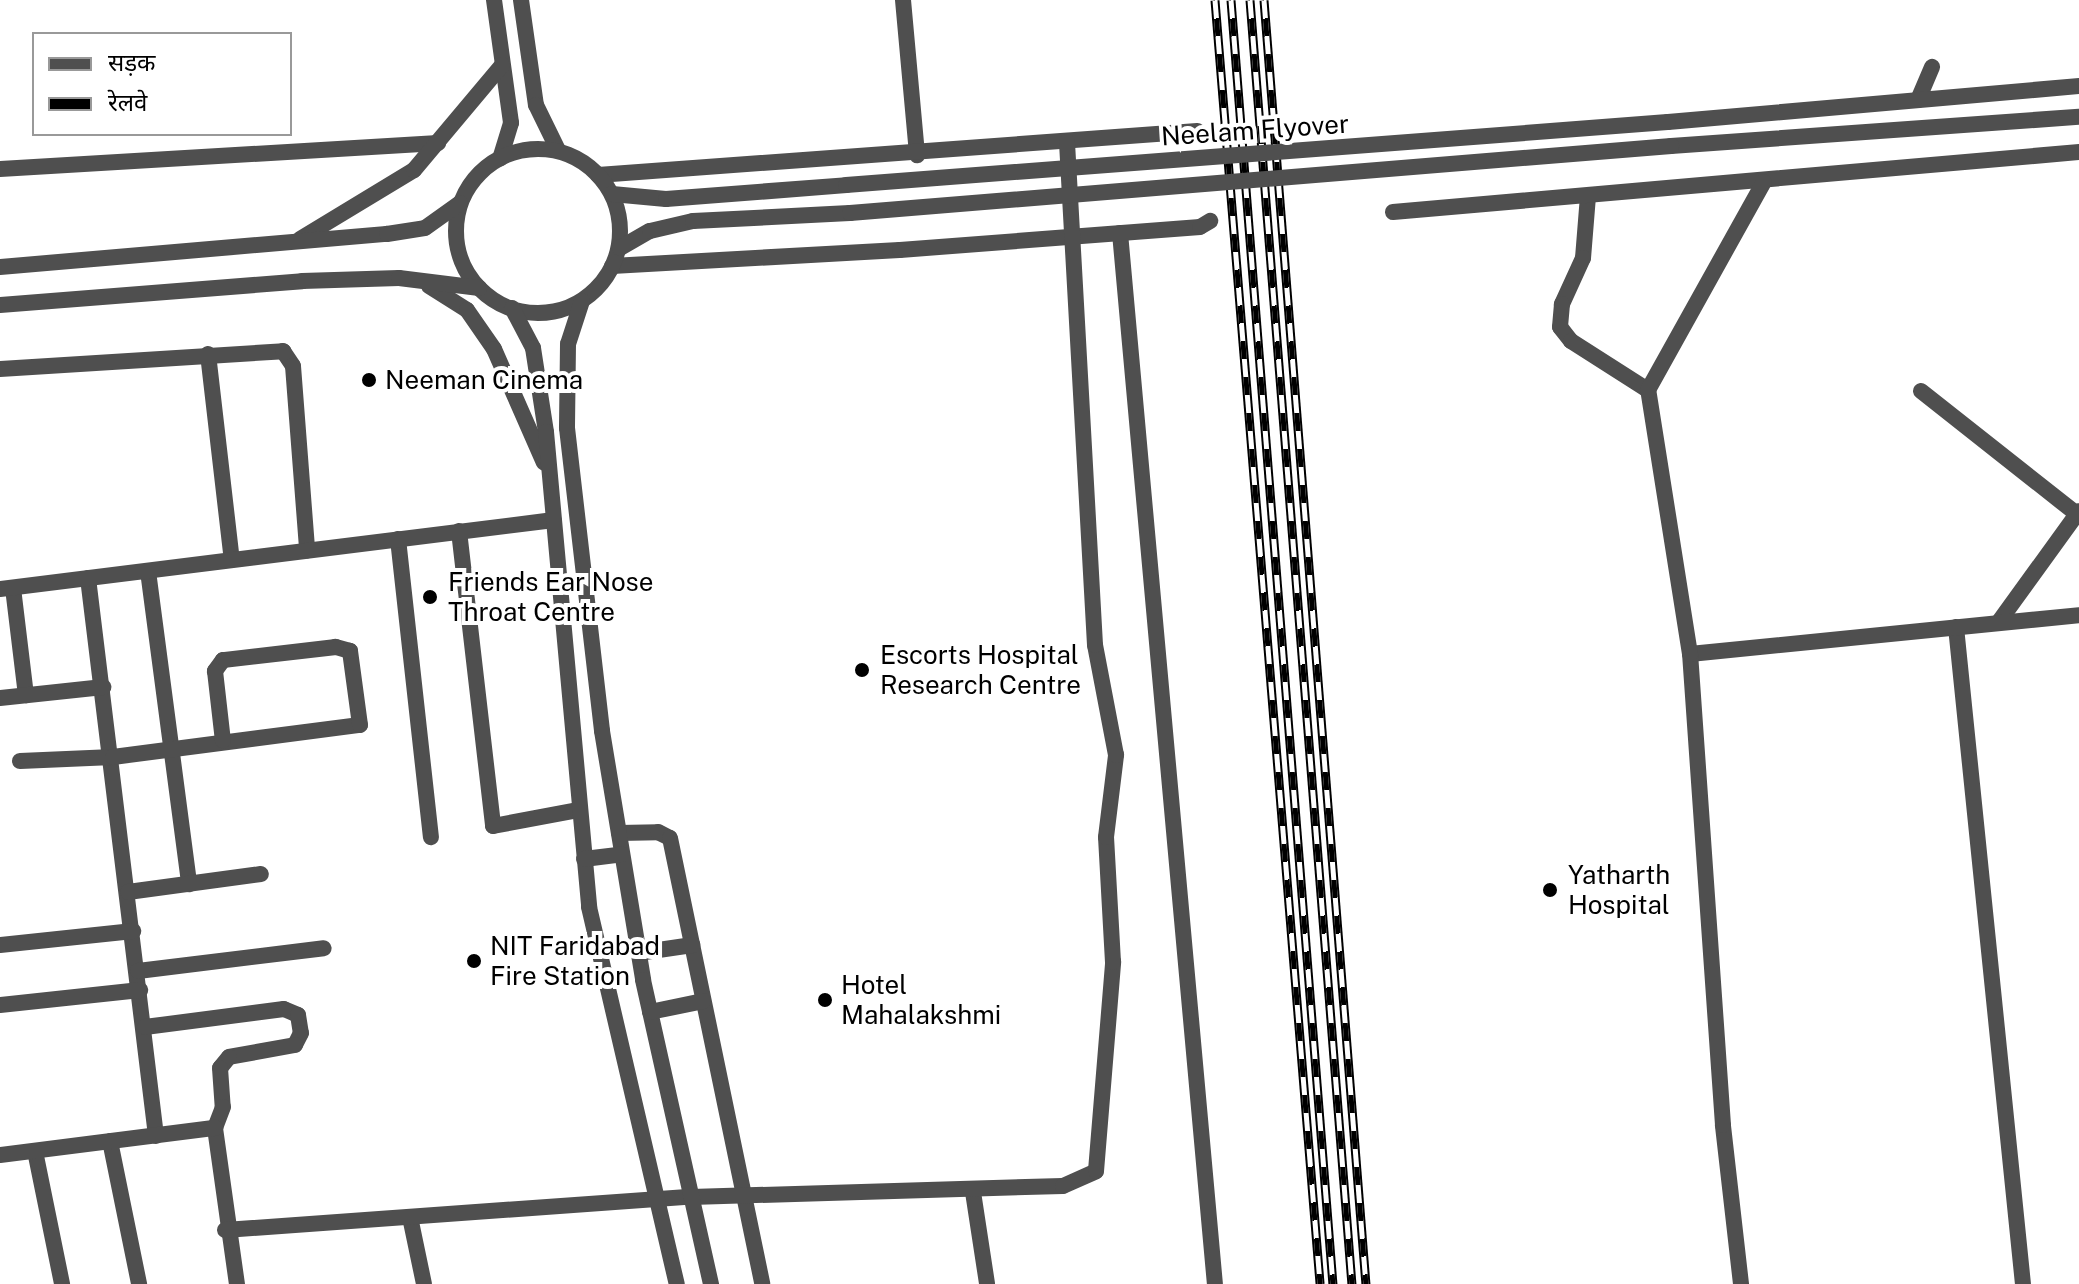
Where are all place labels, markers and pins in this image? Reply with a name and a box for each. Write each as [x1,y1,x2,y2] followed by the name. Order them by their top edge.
[385,364,583,396] place label: Neeman Cinema
[360,371,378,389] marker: Neeman Cinema
[448,566,654,628] place label: Friends Ear Nose Throat Centre
[419,586,441,608] marker: Friends Ear Nose Throat Centre
[880,639,1081,700] place label: Escorts Hospital Research Centre
[851,659,873,681] marker: Escorts Hospital Research Centre
[1568,859,1670,920] place label: Yatharth Hospital
[1539,879,1561,901] marker: Yatharth Hospital
[490,930,660,992] place label: NIT Faridabad Fire Station
[465,952,483,970] marker: NIT Faridabad Fire Station
[841,969,1001,1030] place label: Hotel Mahalakshmi
[816,991,834,1009] marker: Hotel Mahalakshmi

